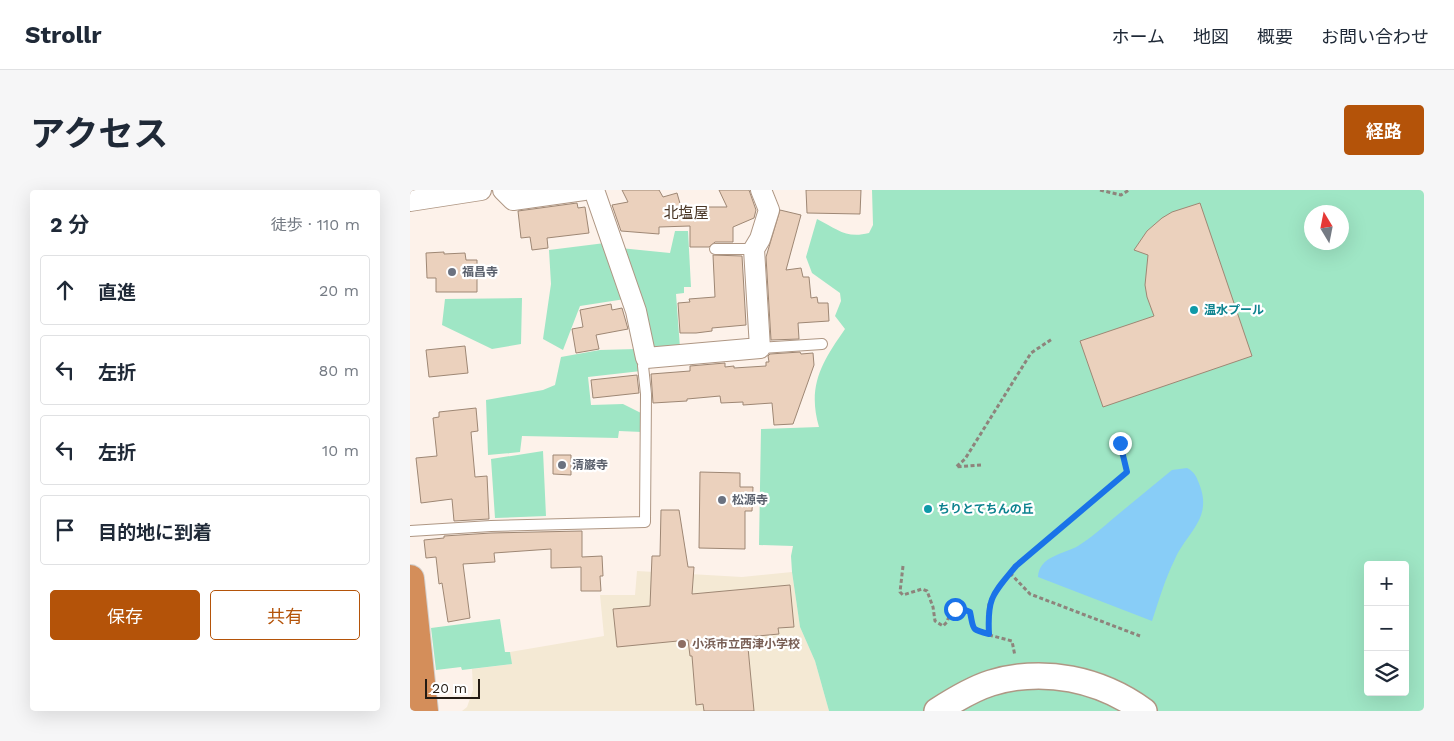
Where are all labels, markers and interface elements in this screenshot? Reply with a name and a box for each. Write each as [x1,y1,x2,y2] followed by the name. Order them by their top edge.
[25,21,102,49] text: Strollr
[1112,26,1165,47] text: ホーム
[1193,26,1229,47] text: 地図
[1257,26,1293,47] text: 概要
[1321,26,1429,47] text: お問い合わせ
[1344,105,1424,155] button: 経路
[30,113,168,155] text: アクセス
[663,204,709,222] district label: 北塩屋
[1304,205,1349,250] north arrow
[50,212,90,237] text: 2 分
[271,215,360,234] text: 徒歩 · 110 m
[462,265,498,279] place label: 福昌寺
[446,266,458,278] marker: 福昌寺
[51,276,79,304] icon: ahead
[98,281,136,304] text: 直進
[319,281,359,300] text: 20 m
[1204,303,1264,317] place label: 温水プール
[1188,304,1200,316] marker: 温水プール
[51,356,79,384] icon: left
[98,361,136,384] text: 左折
[318,361,359,380] text: 80 m
[1109,432,1132,455] route end
[51,436,79,464] icon: left
[98,441,136,464] text: 左折
[322,441,359,460] text: 10 m
[572,458,608,472] place label: 清巌寺
[556,459,568,471] marker: 清巌寺
[732,493,768,507] place label: 松源寺
[716,494,728,506] marker: 松源寺
[938,502,1034,516] place label: ちりとてちんの丘
[922,503,934,515] marker: ちりとてちんの丘
[51,516,79,544] icon: arrive
[98,521,212,544] text: 目的地に到着
[1364,561,1409,696] map controls
[1364,561,1409,606] button: +
[50,590,200,640] button: 保存
[210,590,360,640] button: 共有
[944,598,967,621] route start
[1364,606,1409,651] button: −
[692,637,800,651] place label: 小浜市立西津小学校
[676,638,688,650] marker: 小浜市立西津小学校
[1364,651,1409,696] button: layers
[425,676,480,699] scale bar
[432,680,467,696] text: 20 m

